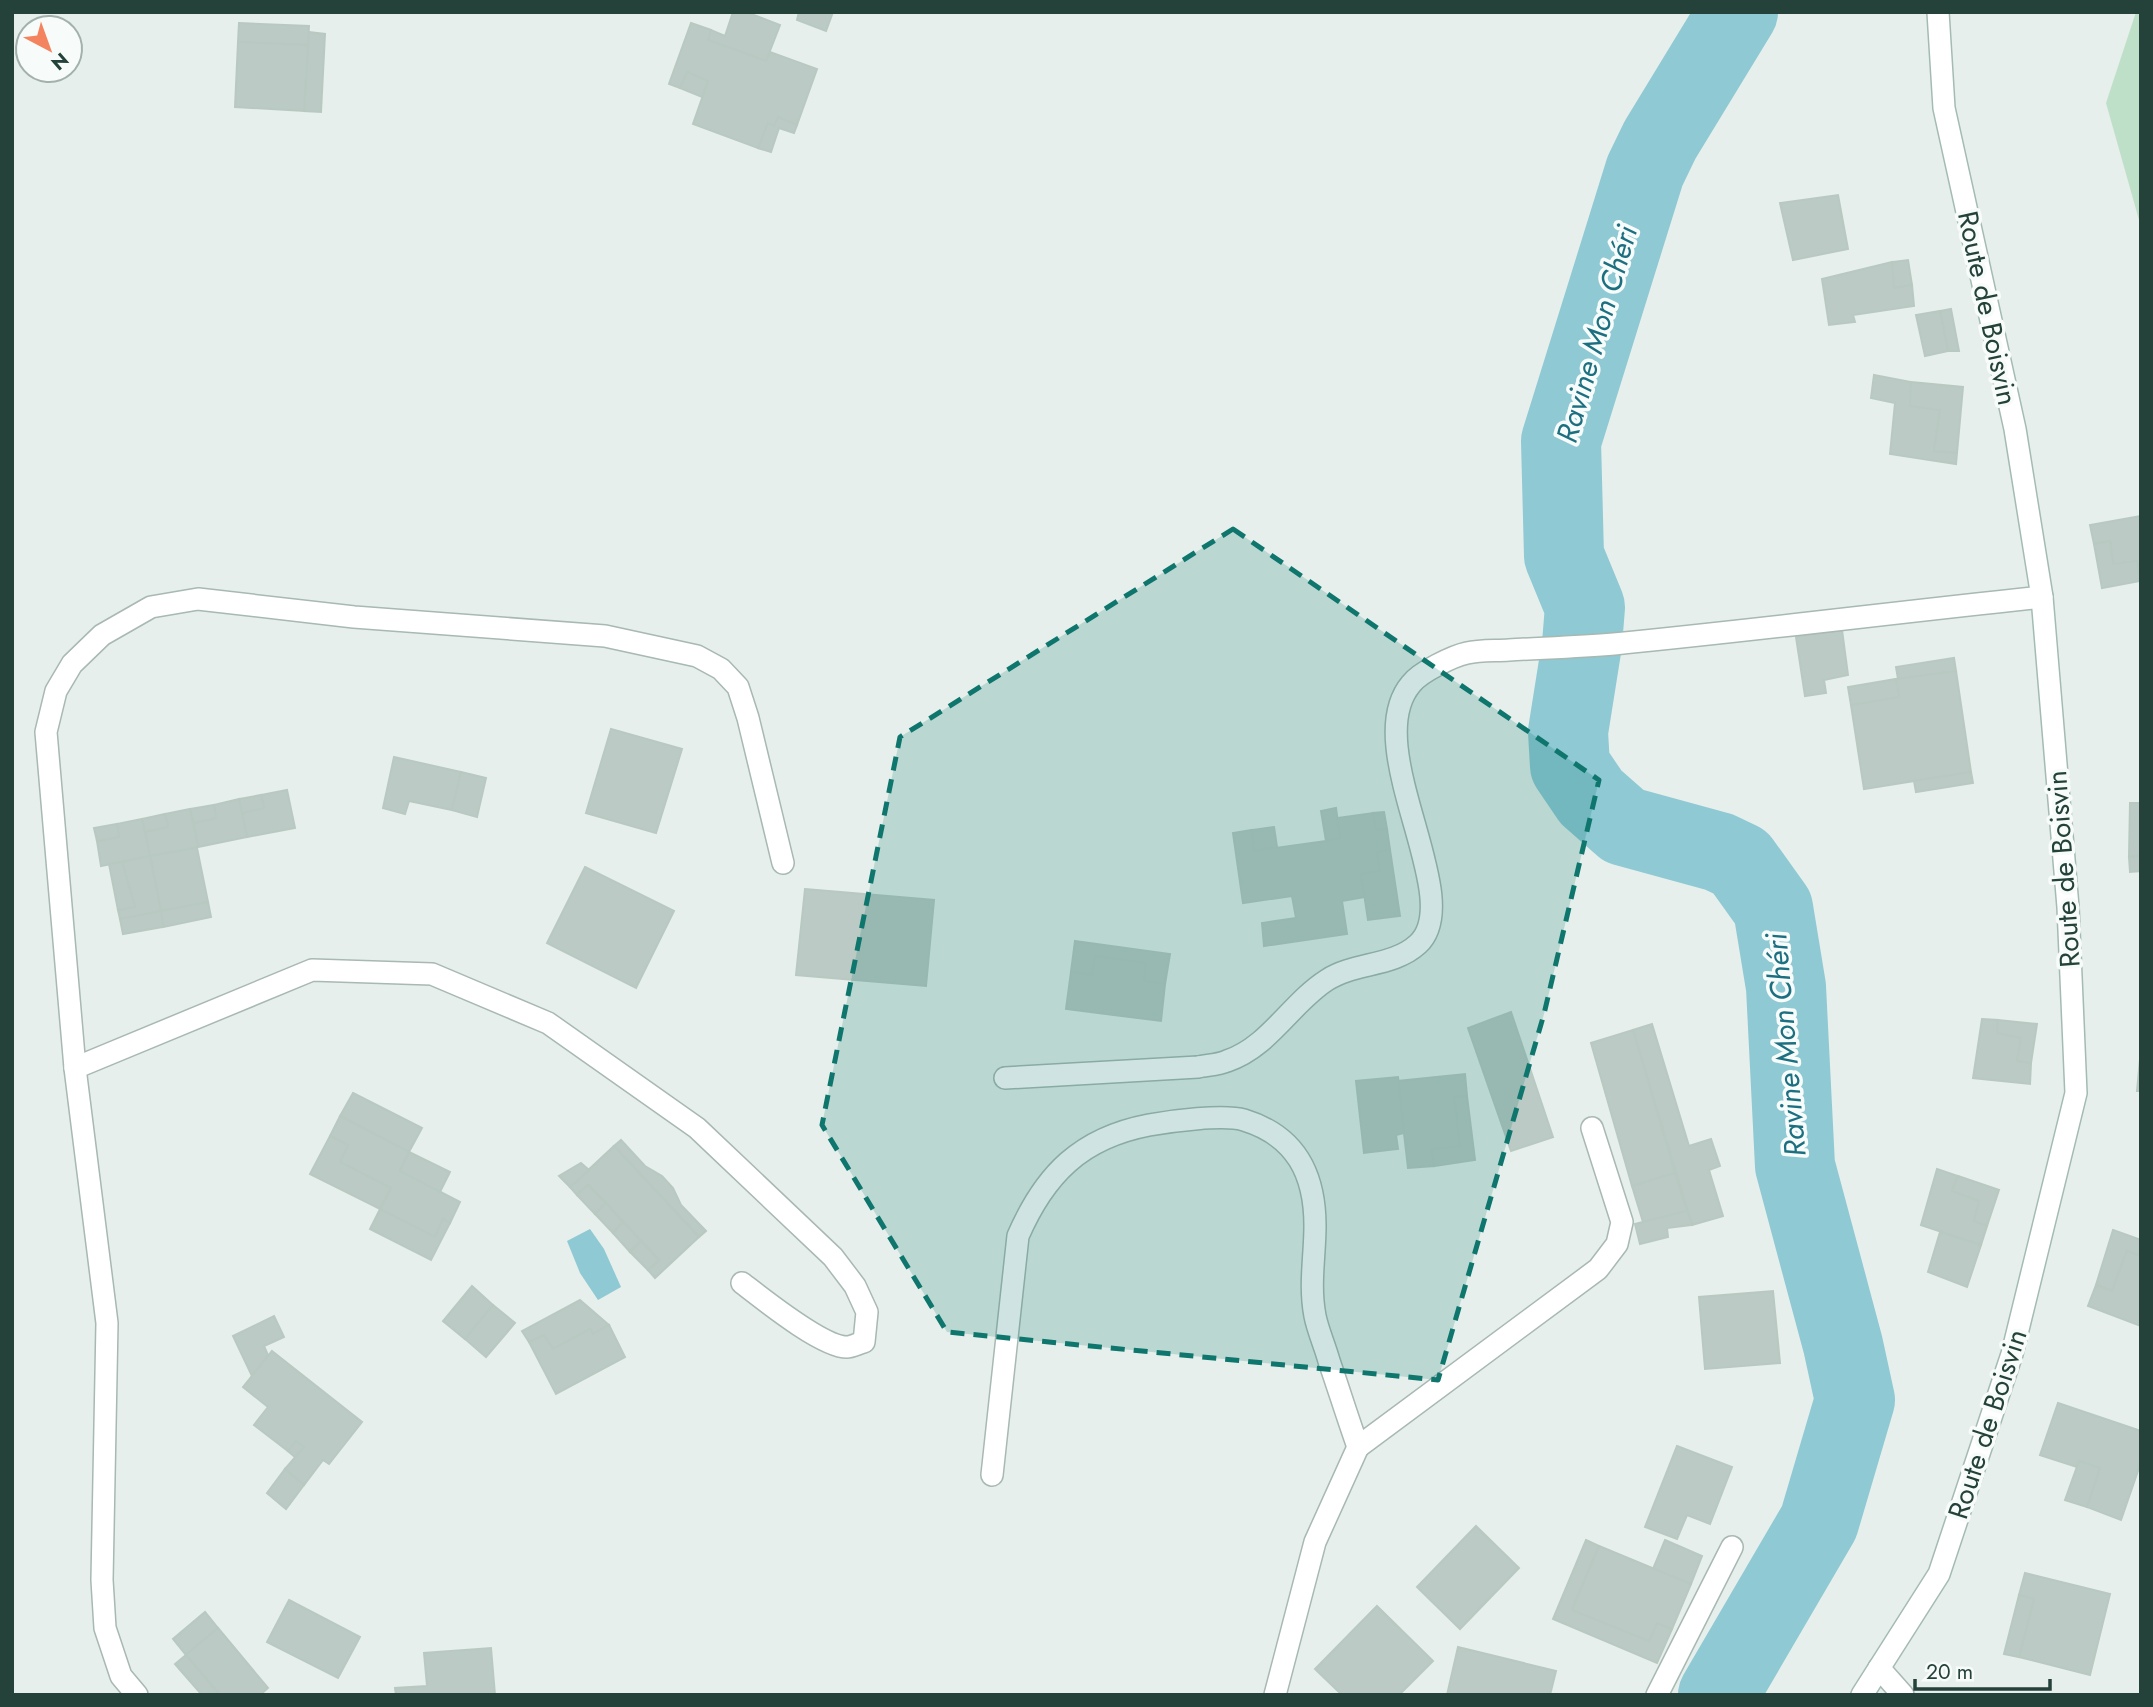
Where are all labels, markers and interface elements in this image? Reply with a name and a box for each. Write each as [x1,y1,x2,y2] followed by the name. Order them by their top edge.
[14,14,84,84] north arrow
[45,46,74,77] text: N
[1947,207,2028,409] street label: Route de Boisvin
[1545,220,1648,447] water label: Ravine Mon Chéri
[2036,769,2091,969] street label: Route de Boisvin
[1754,931,1817,1158] water label: Ravine Mon Chéri
[1937,1324,2038,1524] street label: Route de Boisvin
[1915,1648,2050,1692] scale bar
[1926,1657,1973,1687] text: 20 m

